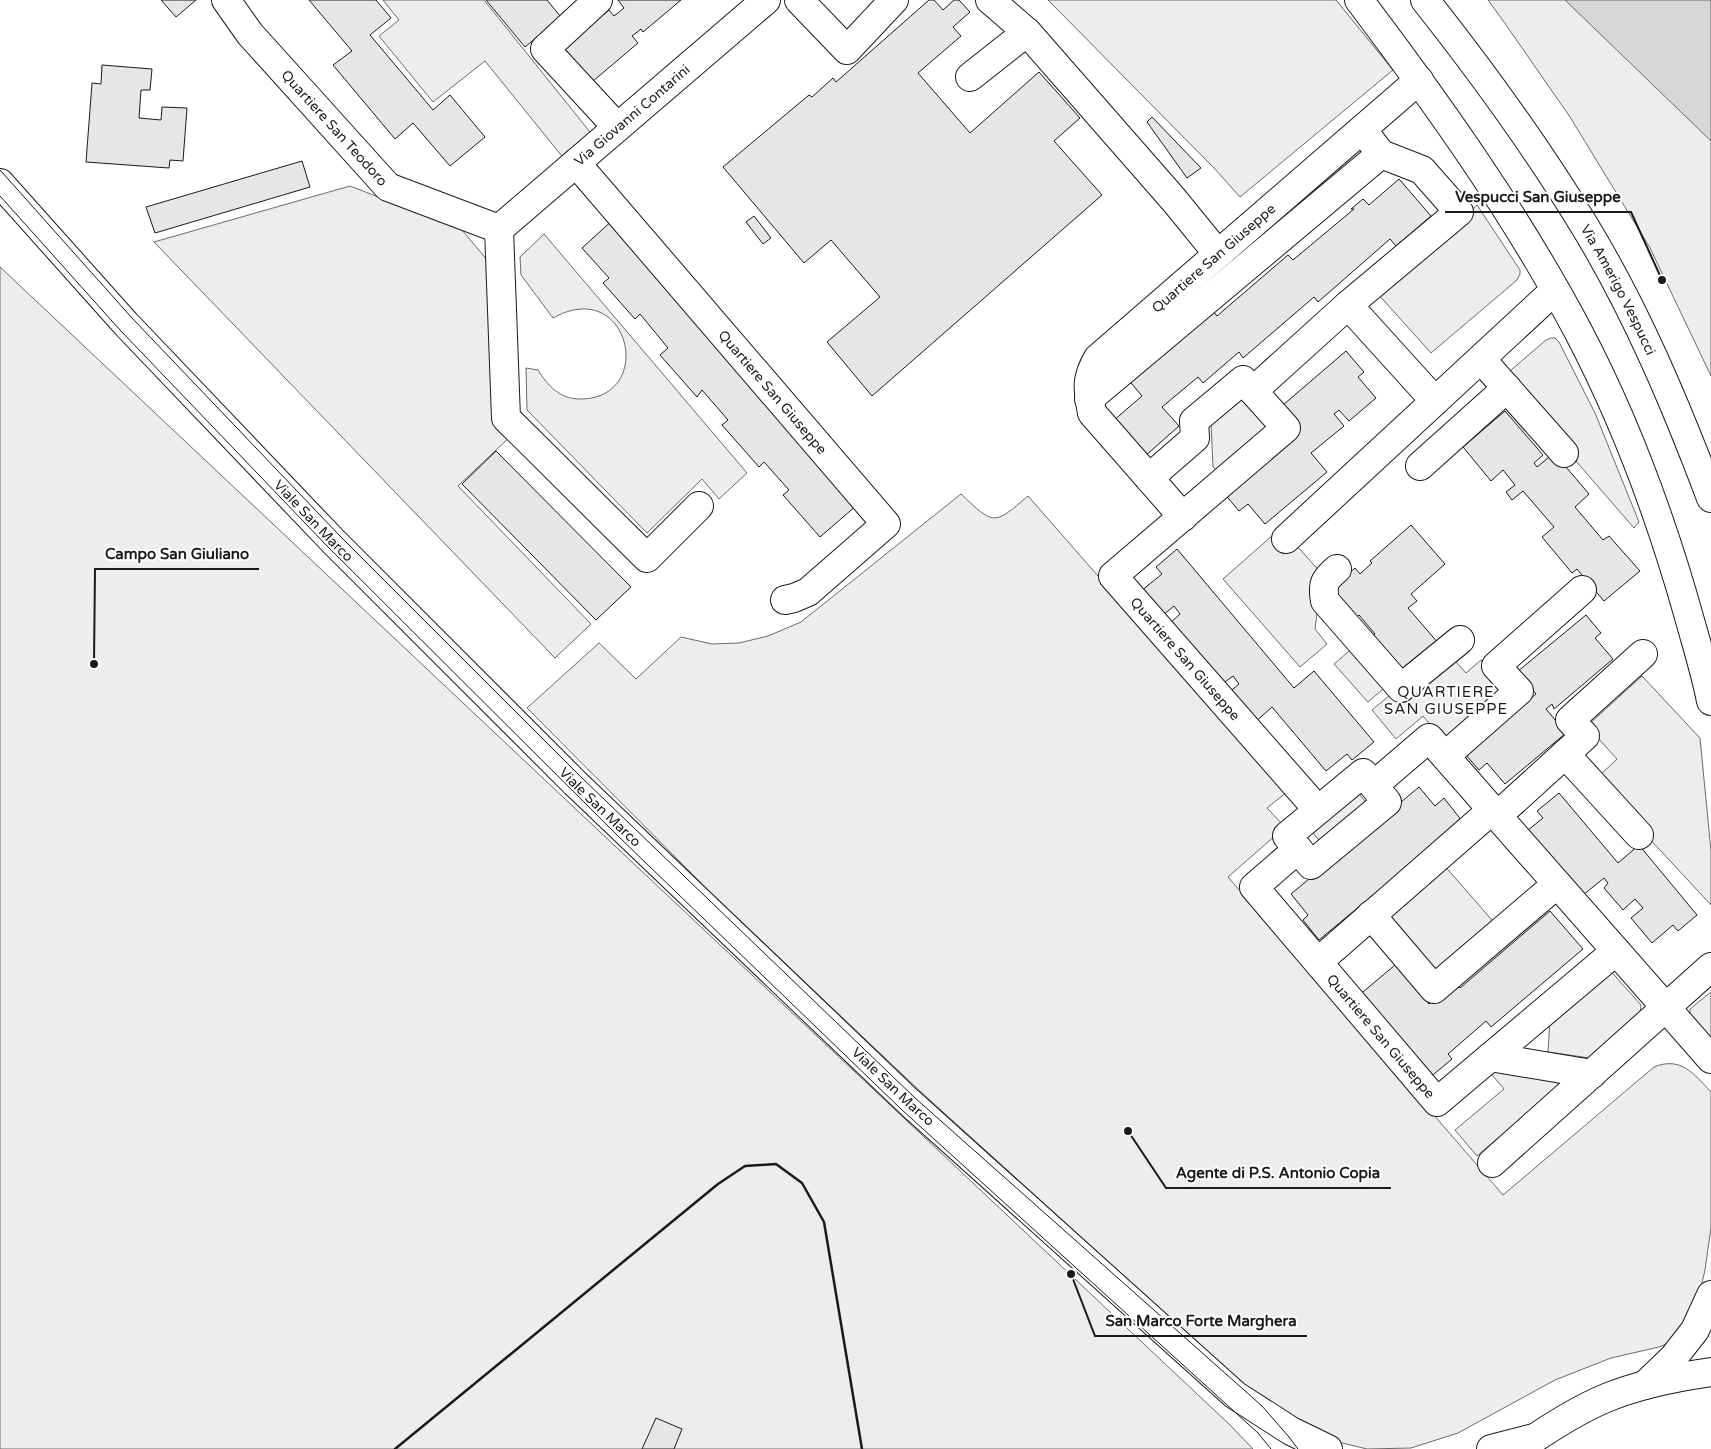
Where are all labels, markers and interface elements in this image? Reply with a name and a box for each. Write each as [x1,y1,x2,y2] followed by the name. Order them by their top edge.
[570,61,693,169] street label: Via Giovanni Contarini
[278,66,391,189] street label: Quartiere San Teodoro
[1445,182,1631,212] callout: Vespucci San Giuseppe
[1455,188,1621,207] text: Vespucci San Giuseppe
[1148,200,1279,316] street label: Quartiere San Giuseppe
[1577,221,1660,358] street label: Via Amerigo Vespucci
[715,327,831,458] street label: Quartiere San Giuseppe
[271,476,357,565] street label: Viale San Marco
[95,539,259,569] callout: Campo San Giuliano
[105,545,249,564] text: Campo San Giuliano
[1127,594,1244,724] street label: Quartiere San Giuseppe
[1384,683,1508,718] district label: QUARTIERE SAN GIUSEPPE
[556,764,645,850] street label: Viale San Marco
[1323,970,1439,1102] street label: Quartiere San Giuseppe
[848,1044,938,1129] street label: Viale San Marco
[1166,1158,1391,1188] callout: Agente di P.S. Antonio Copia
[1176,1164,1380,1183] text: Agente di P.S. Antonio Copia
[1095,1306,1307,1336] callout: San Marco Forte Marghera
[1105,1312,1297,1331] text: San Marco Forte Marghera

